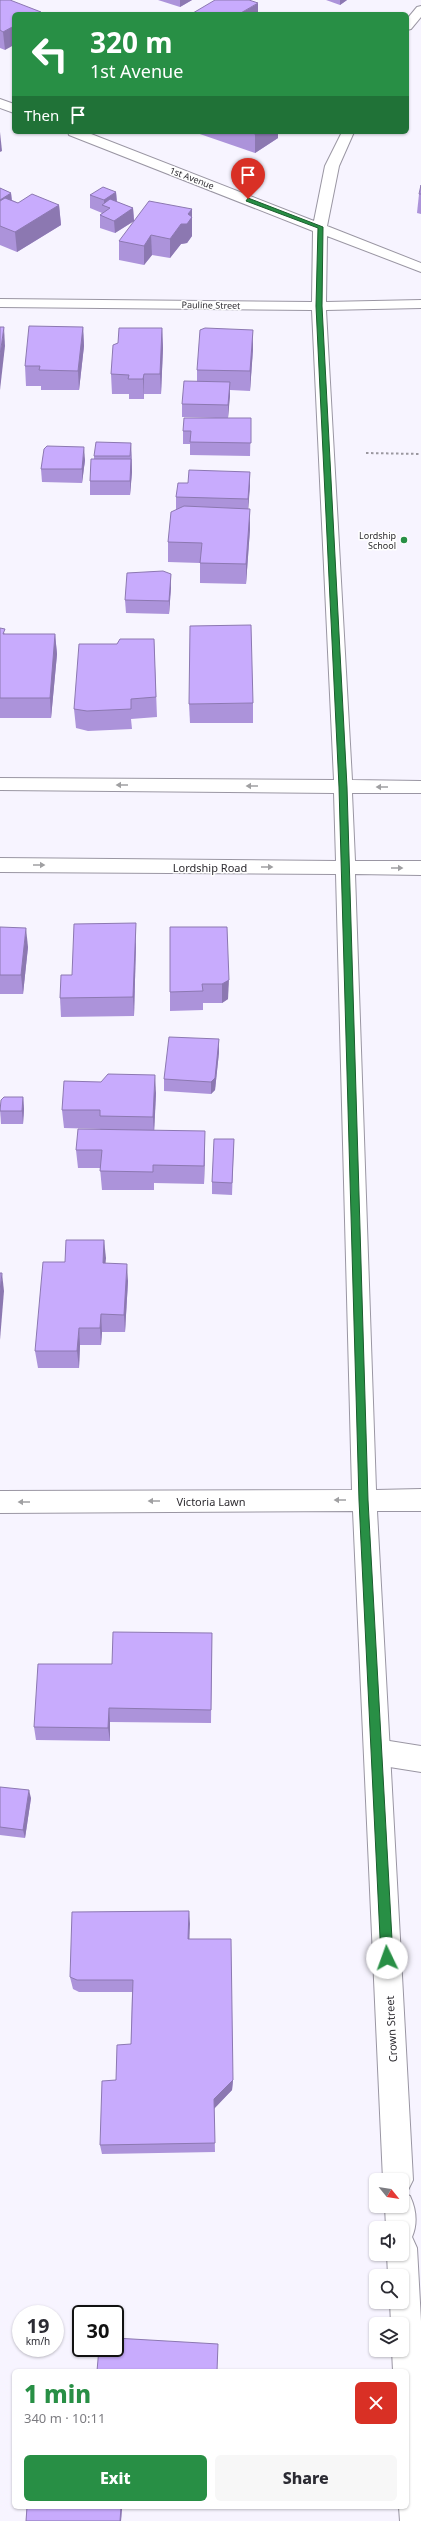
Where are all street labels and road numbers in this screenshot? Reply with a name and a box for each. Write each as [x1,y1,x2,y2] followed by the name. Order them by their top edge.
[168,164,216,192] street label: 1st Avenue
[181,298,241,312] street label: Pauline Street
[173,860,247,875] street label: Lordship Road
[176,1494,246,1509] street label: Victoria Lawn
[382,1995,400,2063] street label: Crown Street

